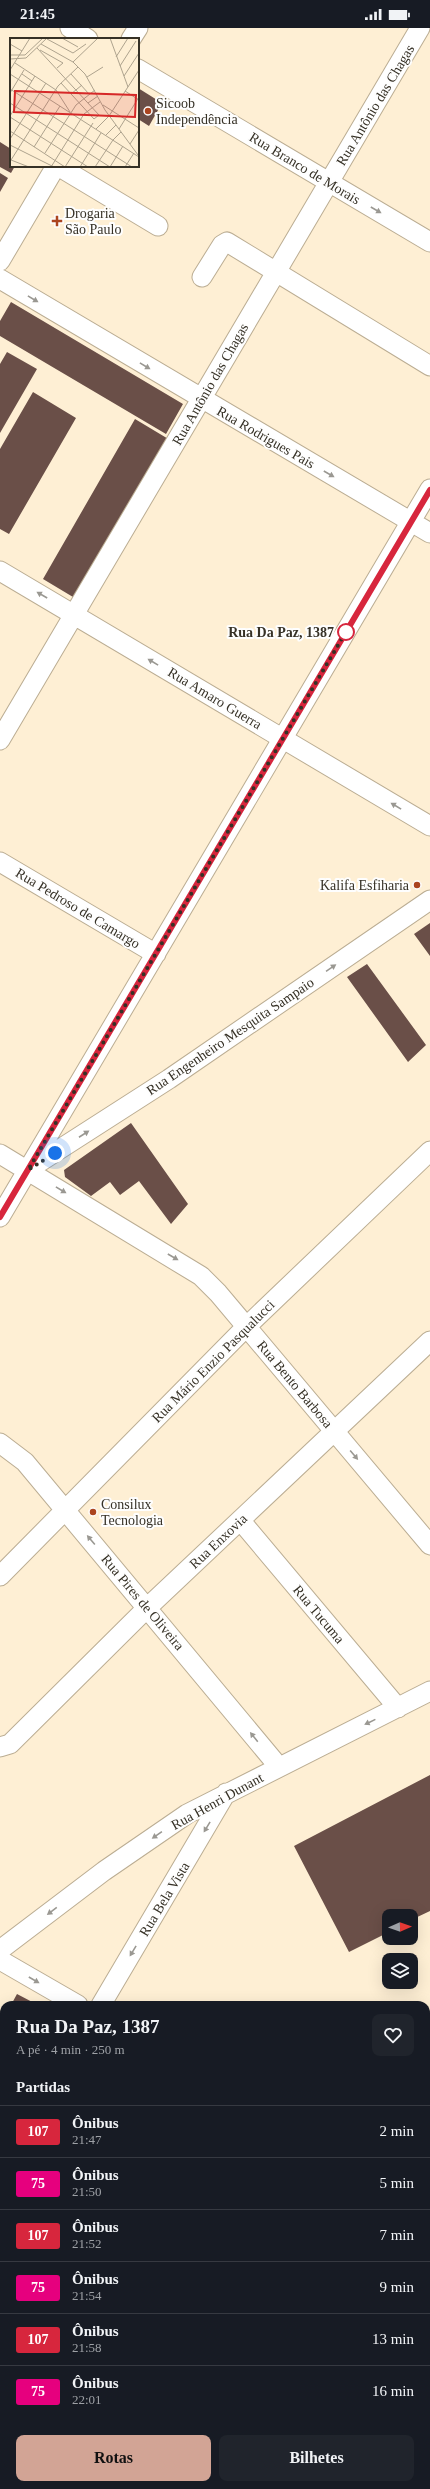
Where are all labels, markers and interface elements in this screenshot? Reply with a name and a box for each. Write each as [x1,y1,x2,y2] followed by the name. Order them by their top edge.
[20,6,55,22] text: 21:45
[10,38,139,167] inset map
[333,42,417,168] street label: Rua Antônio das Chagas
[156,96,238,127] place label: Sicoob Independência
[143,106,153,116] marker: Sicoob Independência
[247,129,363,207] street label: Rua Branco de Morais
[65,206,121,237] place label: Drogaria São Paulo
[371,206,381,214] one-way arrow
[52,216,62,226] marker: Drogaria São Paulo
[28,295,38,303] one-way arrow
[169,321,251,448] street label: Rua Antônio das Chagas
[139,362,151,369] one-way arrow
[214,403,317,472] street label: Rua Rodrigues Pais
[323,471,335,478] one-way arrow
[36,592,47,599] one-way arrow
[337,623,355,641] marker: Rua Da Paz, 1387
[228,625,334,640] place label: Rua Da Paz, 1387
[147,658,159,665] one-way arrow
[165,665,265,733] street label: Rua Amaro Guerra
[391,802,401,810] one-way arrow
[13,865,143,952] street label: Rua Pedroso de Camargo
[320,878,410,893] place label: Kalifa Esfiharia
[412,880,422,890] marker: Kalifa Esfiharia
[326,964,336,972] one-way arrow
[144,975,317,1098] street label: Rua Engenheiro Mesquita Sampaio
[78,1130,90,1137] one-way arrow
[45,1143,65,1163] your location
[55,1187,67,1194] one-way arrow
[168,1253,178,1261] one-way arrow
[149,1297,278,1426] street label: Rua Mário Enzio Pasqualucci
[254,1338,336,1431] street label: Rua Bento Barbosa
[350,1450,359,1460] one-way arrow
[101,1497,164,1528] place label: Consilux Tecnologia
[88,1507,98,1517] marker: Consilux Tecnologia
[187,1511,251,1572] street label: Rua Enxovia
[87,1534,96,1545] one-way arrow
[98,1551,187,1654] street label: Rua Pires de Oliveira
[290,1582,348,1647] street label: Rua Tucuma
[365,1719,376,1725] one-way arrow
[250,1731,259,1742] one-way arrow
[169,1770,266,1833] street label: Rua Henri Dunant
[203,1821,210,1833] one-way arrow
[151,1831,162,1839] one-way arrow
[136,1859,193,1939] street label: Rua Bela Vista
[46,1907,57,1915] one-way arrow
[382,1909,418,1945] north arrow
[382,1909,418,1989] map controls
[129,1946,137,1956] one-way arrow
[382,1953,418,1989] button: layers
[28,1976,40,1983] one-way arrow
[372,2014,414,2056] button: heart
[16,2016,160,2037] text: Rua Da Paz, 1387
[16,2042,125,2057] text: A pé · 4 min · 250 m
[16,2079,70,2095] text: Partidas
[72,2115,119,2131] text: Ônibus
[379,2123,414,2139] text: 2 min
[28,2124,49,2139] text: 107
[72,2132,102,2147] text: 21:47
[72,2167,119,2183] text: Ônibus
[379,2175,414,2191] text: 5 min
[31,2176,45,2191] text: 75
[72,2184,102,2199] text: 21:50
[72,2219,119,2235] text: Ônibus
[379,2227,414,2243] text: 7 min
[28,2228,49,2243] text: 107
[72,2236,102,2251] text: 21:52
[72,2271,119,2287] text: Ônibus
[379,2279,414,2295] text: 9 min
[31,2280,45,2295] text: 75
[72,2288,102,2303] text: 21:54
[72,2323,119,2339] text: Ônibus
[372,2331,414,2347] text: 13 min
[28,2332,49,2347] text: 107
[72,2340,102,2355] text: 21:58
[72,2375,119,2391] text: Ônibus
[372,2383,414,2399] text: 16 min
[31,2384,45,2399] text: 75
[72,2392,102,2407] text: 22:01
[16,2435,211,2481] button: Rotas
[219,2435,414,2481] button: Bilhetes

